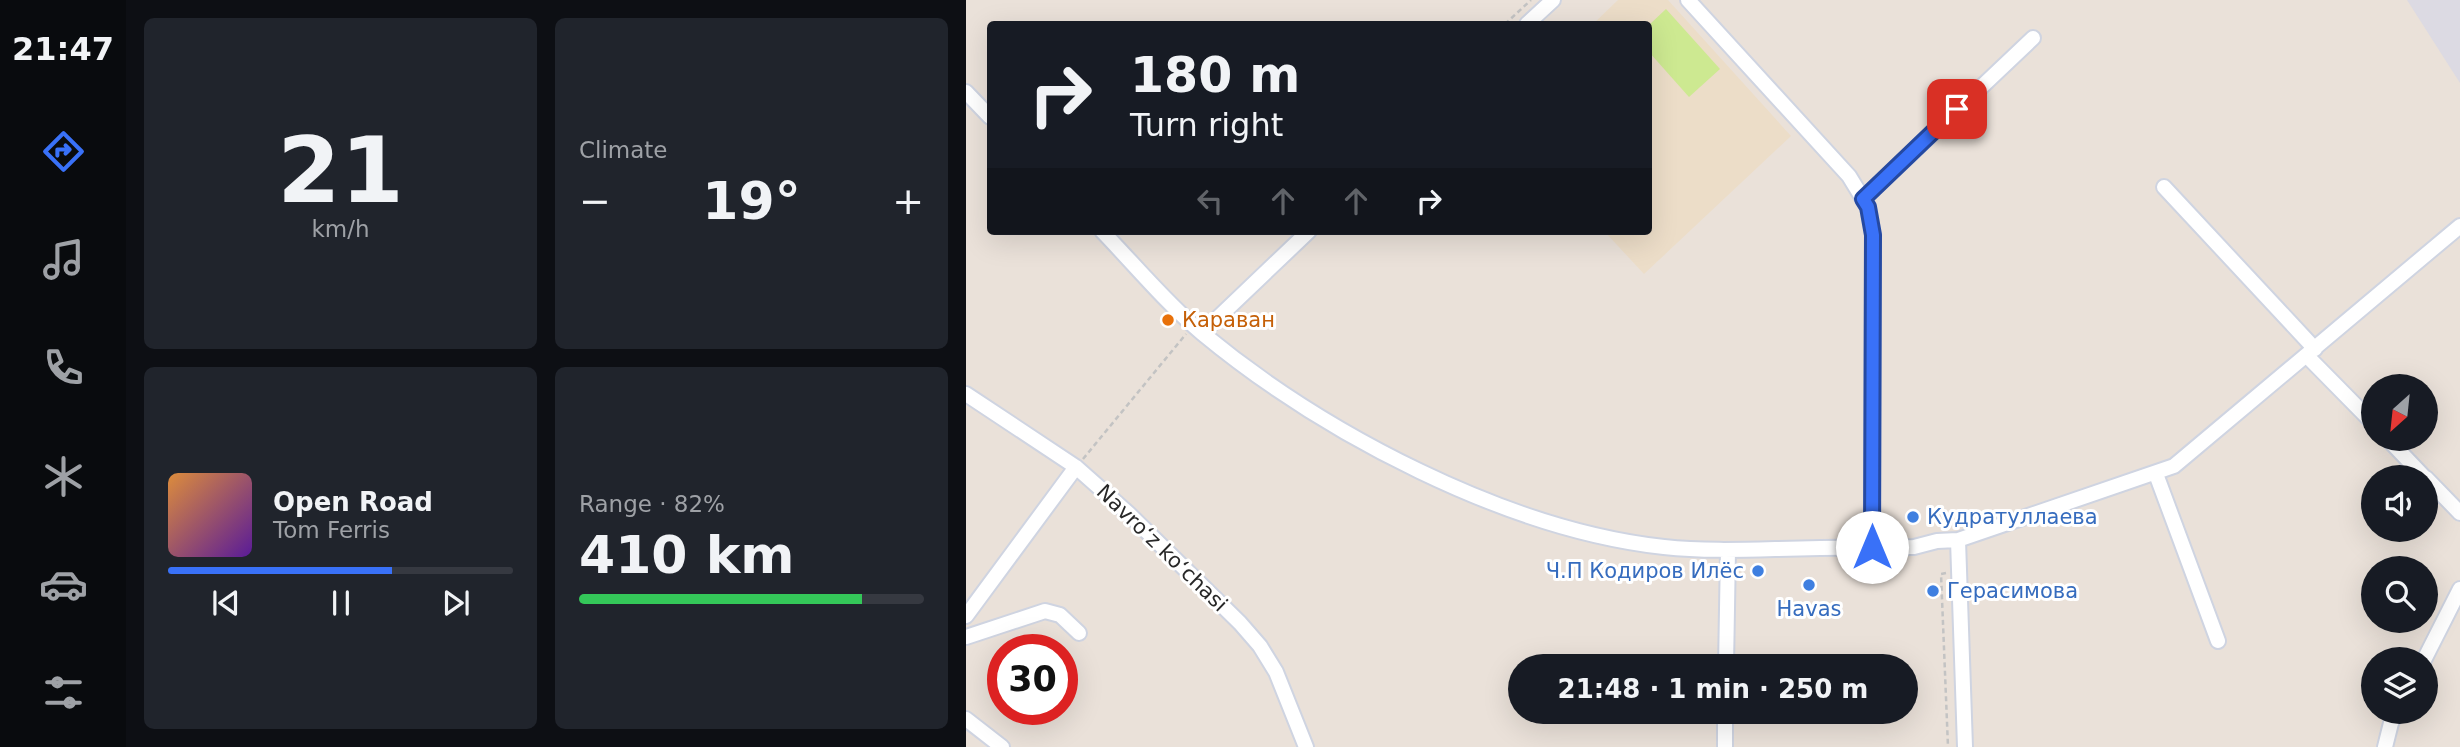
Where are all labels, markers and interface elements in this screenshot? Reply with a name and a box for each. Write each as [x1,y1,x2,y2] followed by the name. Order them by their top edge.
[12,30,114,68] text: 21:47
[1130,47,1300,104] text: 180 m
[1015,49,1106,140] icon: right
[1927,79,1987,139] pin
[1938,90,1976,128] icon: arrive
[1130,106,1283,144] text: Turn right
[277,118,404,223] text: 21
[39,127,88,176] icon: directions
[579,137,668,163] text: Climate
[702,171,801,231] text: 19°
[579,179,611,223] text: −
[892,179,924,223] text: +
[1191,182,1229,220] icon: left
[1264,182,1302,220] icon: ahead
[1337,182,1375,220] icon: ahead
[1410,182,1448,220] icon: right
[311,216,370,242] text: km/h
[39,235,88,284] icon: music
[1182,308,1275,332] place label: Караван
[1160,312,1176,328] marker: Караван
[39,343,88,392] icon: phone
[2361,374,2438,452] north arrow
[2361,374,2438,724] map controls
[39,452,88,501] icon: climate
[2361,465,2438,542] button: sound
[1092,480,1232,616] street label: Navro‘z ko‘chasi
[273,487,433,517] text: Open Road
[579,491,725,517] text: Range · 82%
[1927,505,2098,529] place label: Кудратуллаева
[1905,509,1921,525] marker: Кудратуллаева
[1835,510,1909,584] position arrow
[273,517,390,543] text: Tom Ferris
[579,525,794,585] text: 410 km
[2361,556,2438,633] button: search
[1546,559,1744,583] place label: Ч.П Кодиров Илёс
[39,560,88,609] icon: car
[1750,563,1766,579] marker: Ч.П Кодиров Илёс
[1801,577,1817,593] marker: Havas
[1947,579,2078,603] place label: Герасимова
[1925,583,1941,599] marker: Герасимова
[207,584,245,622] icon: previous
[322,584,360,622] icon: pause
[437,584,475,622] icon: next
[1777,597,1841,621] place label: Havas
[987,634,1078,725] speed limit sign: 30
[2361,647,2438,724] button: layers
[39,668,88,717] icon: filters
[1558,674,1868,704] text: 21:48 · 1 min · 250 m

